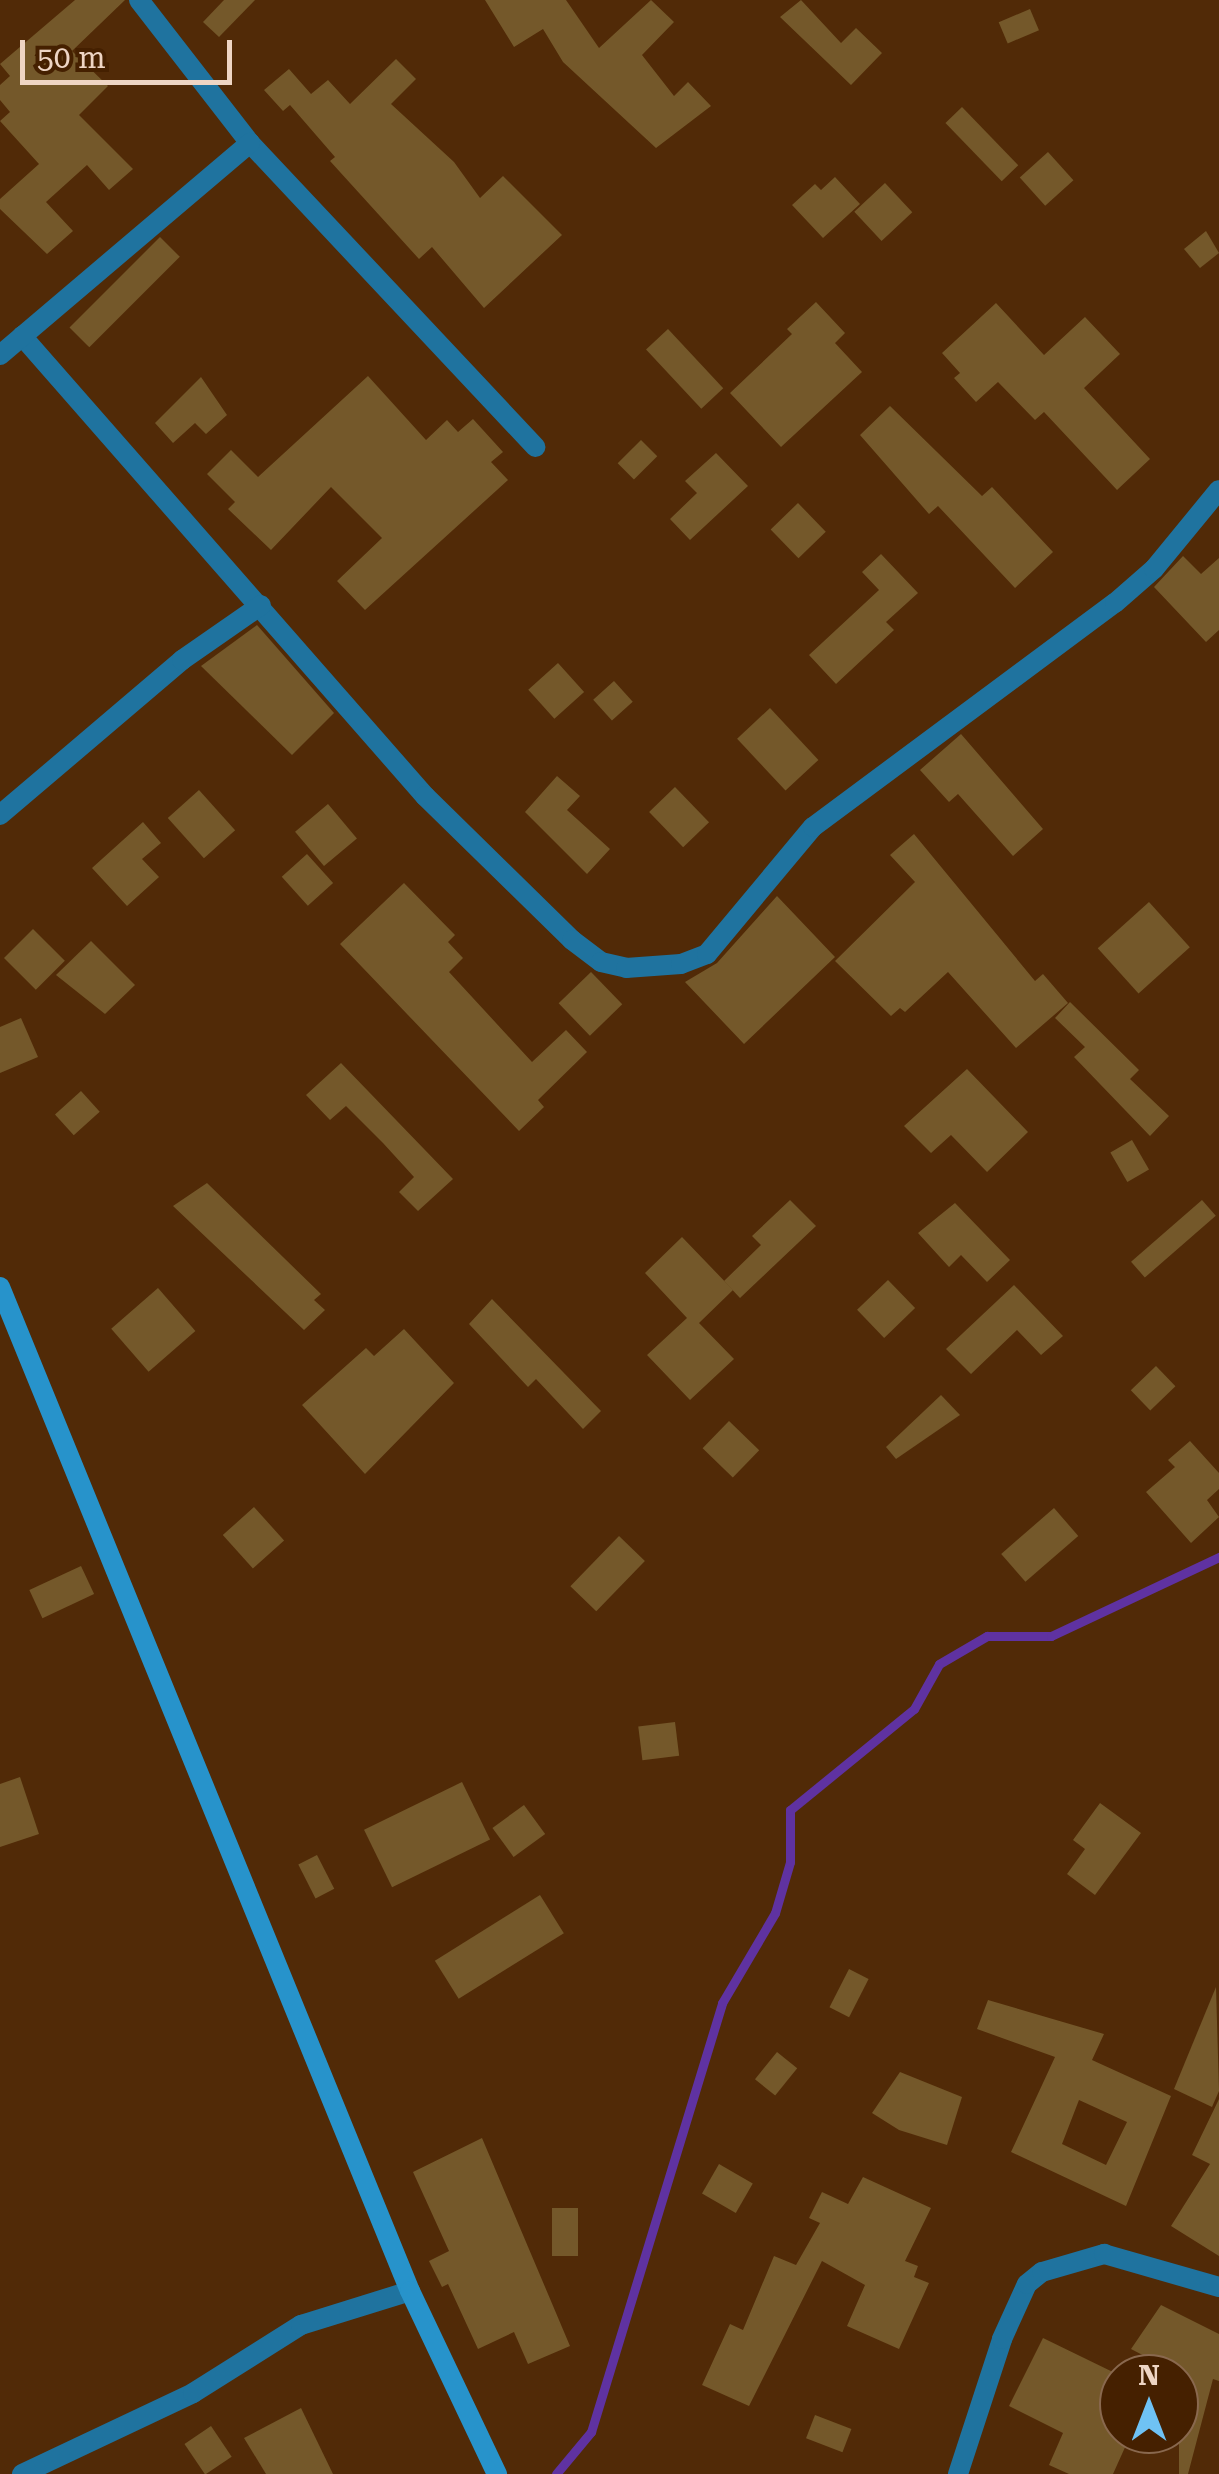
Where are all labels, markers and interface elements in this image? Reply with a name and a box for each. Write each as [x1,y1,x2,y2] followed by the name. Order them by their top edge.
[25,20,238,82] scale bar
[37,40,106,75] text: 50 m
[1099,2354,1199,2454] north arrow
[1138,2359,1160,2392] text: N

